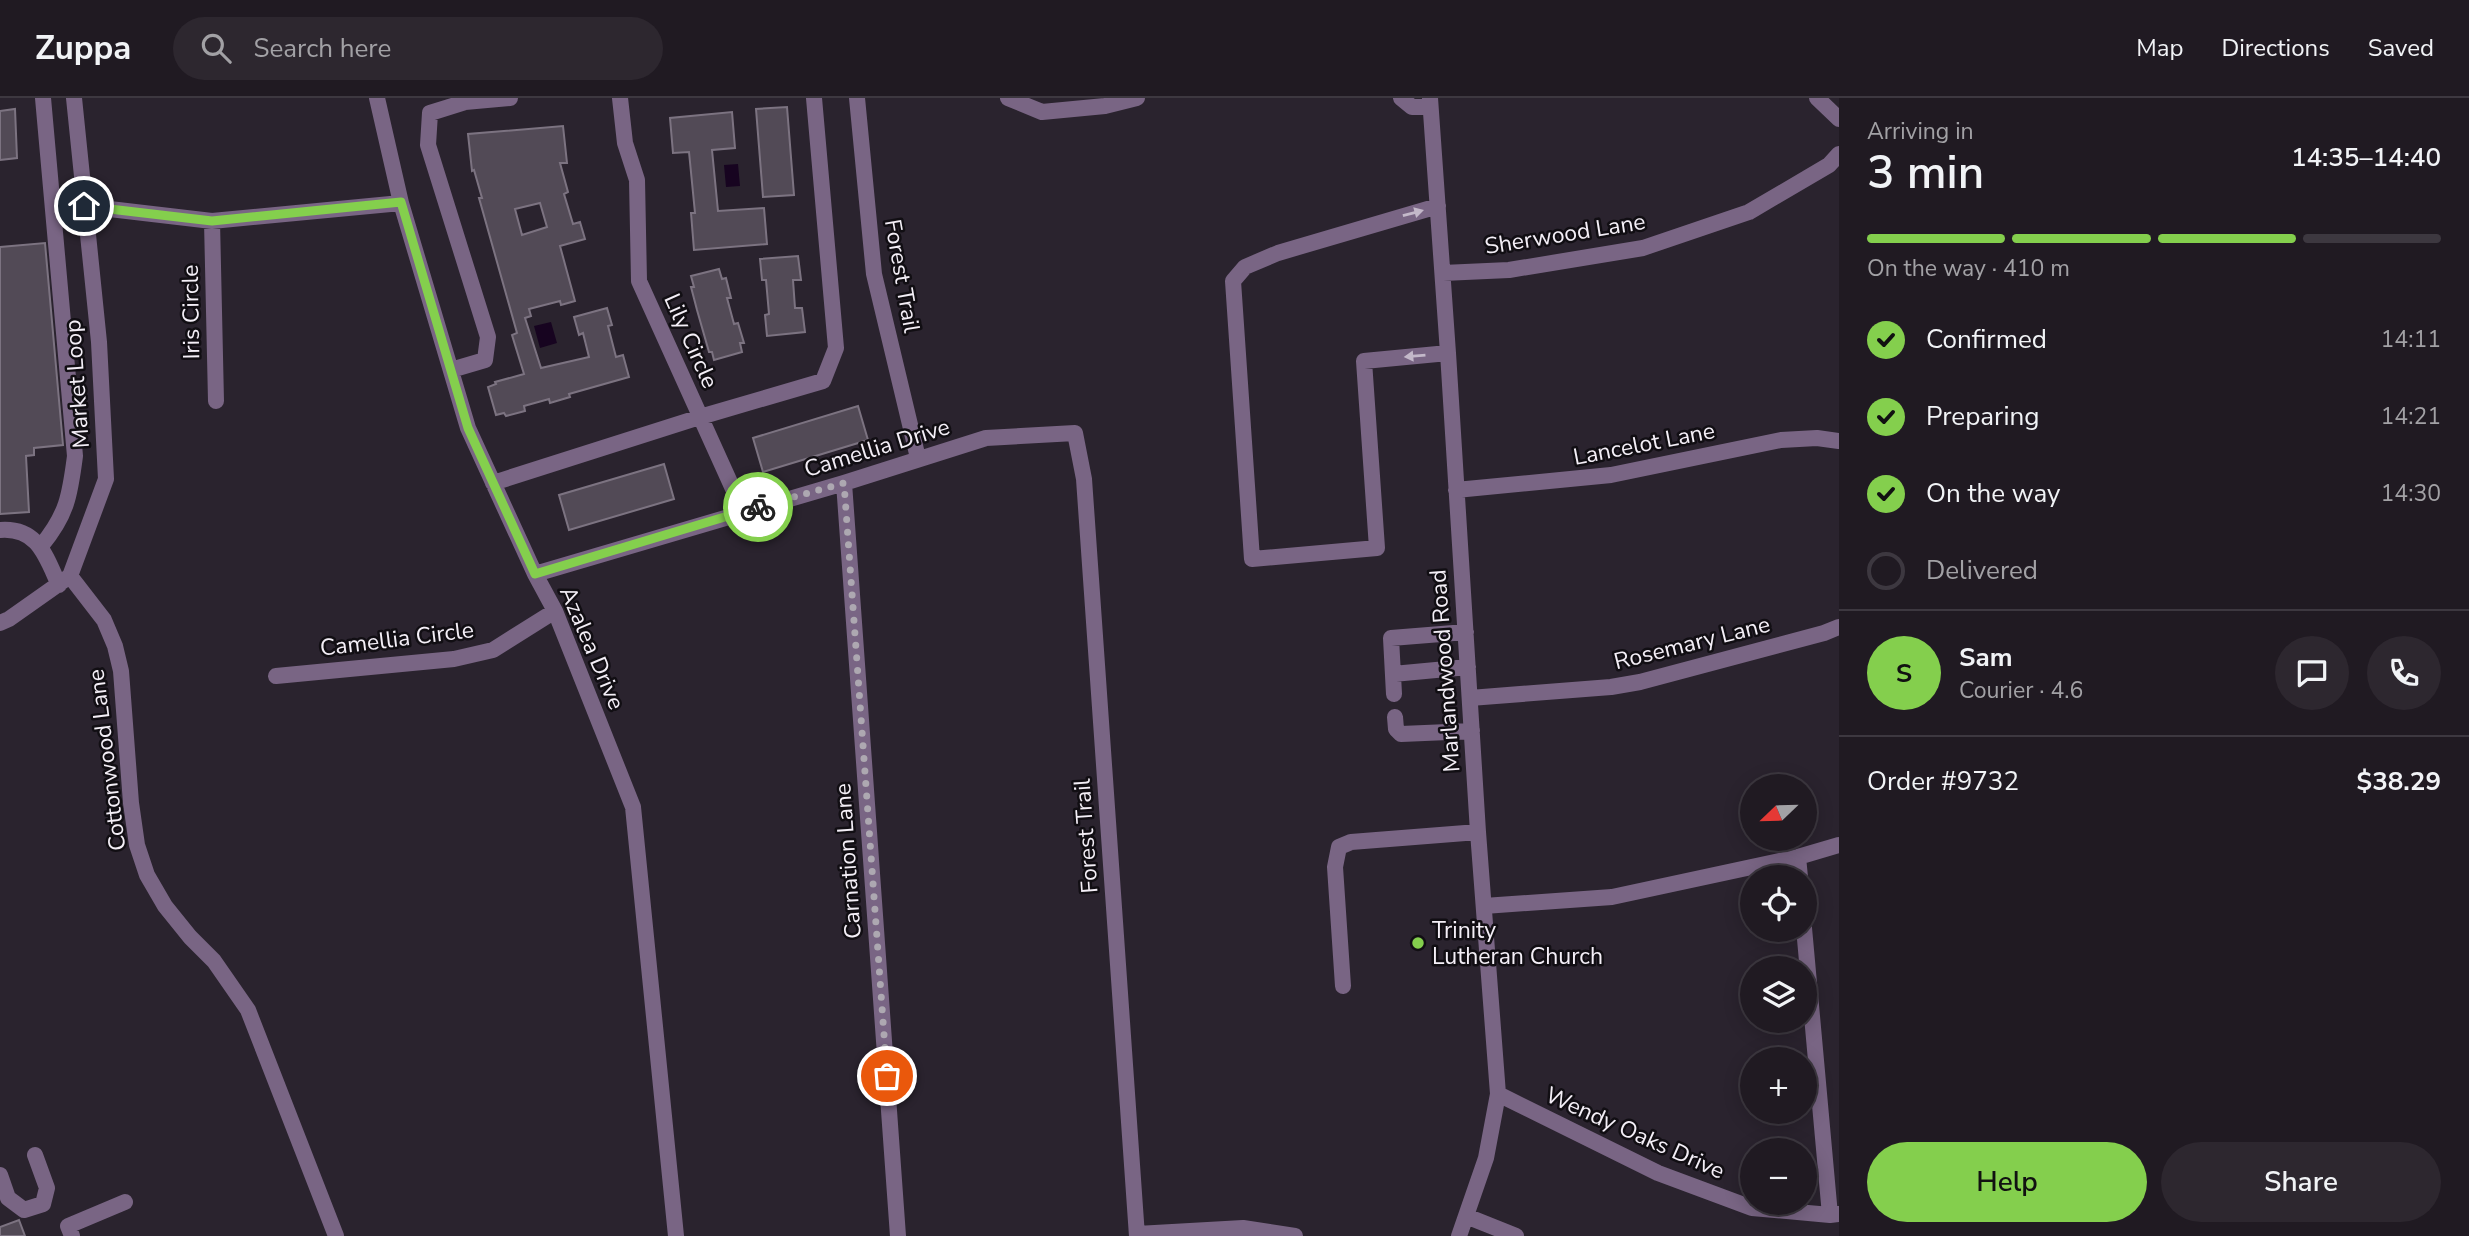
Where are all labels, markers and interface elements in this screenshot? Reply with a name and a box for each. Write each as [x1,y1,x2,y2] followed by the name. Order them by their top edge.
[173,17,663,80] search box
[35,26,131,71] text: Zuppa
[197,29,235,67] icon: search
[253,31,391,66] text: Search here
[2136,32,2183,64] text: Map
[2221,32,2330,64] text: Directions
[2368,32,2434,64] text: Saved
[1867,116,1974,147] text: Arriving in
[2291,140,2441,175] text: 14:35–14:40
[1867,141,1984,204] text: 3 min
[54,176,114,236] pin
[65,187,103,225] icon: home
[1482,206,1648,262] street label: Sherwood Lane
[1403,207,1424,217] one-way arrow
[877,217,927,335] street label: Forest Trail
[1867,253,2070,284] text: On the way · 410 m
[175,264,207,360] street label: Iris Circle
[656,289,726,393] street label: Lily Circle
[57,319,97,449] street label: Market Loop
[1867,321,1905,359] icon: check
[1926,322,2047,357] text: Confirmed
[2381,324,2441,355] text: 14:11
[1403,351,1425,362] one-way arrow
[1867,398,1905,436] icon: check
[1926,399,2039,434] text: Preparing
[2381,401,2441,432] text: 14:21
[800,411,954,485] street label: Camellia Drive
[1571,415,1717,473] street label: Lancelot Lane
[723,472,793,542] courier
[1867,475,1905,513] icon: check
[1926,476,2060,511] text: On the way
[2381,478,2441,509] text: 14:30
[739,488,777,526] icon: bike
[1926,553,2038,588] text: Delivered
[1422,569,1468,773] street label: Marlandwood Road
[552,582,632,714] street label: Azalea Drive
[1611,609,1773,677] street label: Rosemary Lane
[318,614,476,664] street label: Camellia Circle
[2275,636,2349,710] button: chat
[2367,636,2441,710] button: phone
[1959,640,2012,675] text: Sam
[1896,656,1912,691] text: S
[80,667,134,853] street label: Cottonwood Lane
[1959,675,2083,706] text: Courier · 4.6
[1867,764,2019,799] text: Order #9732
[2357,764,2441,799] text: $38.29
[1740,774,1816,850] north arrow
[1740,774,1817,1215] map controls
[1067,778,1105,894] street label: Forest Trail
[827,782,869,940] street label: Carnation Lane
[1740,865,1817,942] button: locate
[1432,915,1603,972] place label: Trinity Lutheran Church
[1410,935,1426,951] marker: Trinity Lutheran Church
[1740,956,1817,1033] button: layers
[857,1046,917,1106] pin
[1740,1047,1817,1124] button: +
[868,1057,906,1095] icon: bag
[1541,1080,1729,1186] street label: Wendy Oaks Drive
[1740,1138,1817,1215] button: −
[1867,1142,2147,1222] button: Help
[2161,1142,2441,1222] button: Share

